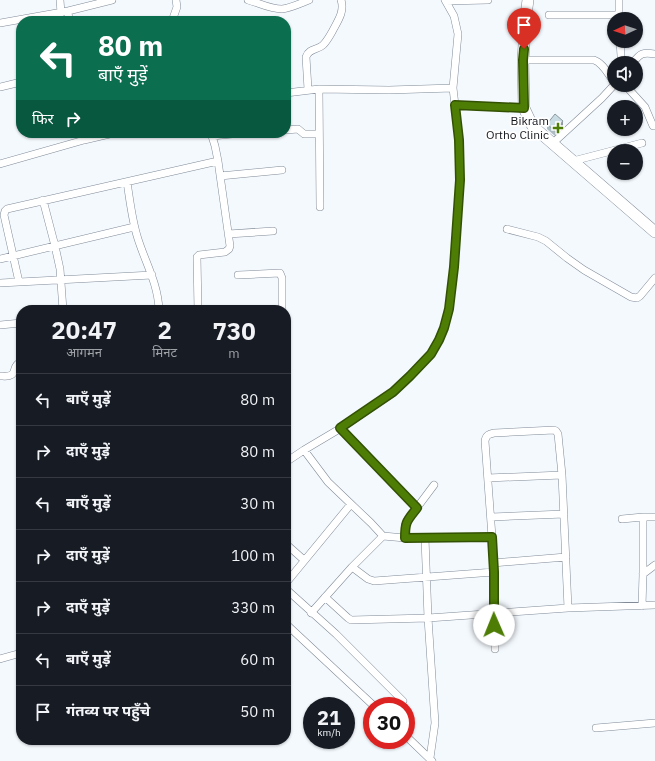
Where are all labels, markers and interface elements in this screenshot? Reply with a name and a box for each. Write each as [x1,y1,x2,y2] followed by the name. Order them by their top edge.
[507,8,541,49] pin
[607,12,643,48] north arrow
[607,12,643,180] map controls
[513,14,535,36] icon: arrive
[98,27,163,64] text: 80 m
[32,32,84,84] icon: left
[607,56,643,92] button: sound
[98,63,148,86] text: बाएँ मुड़ें
[607,100,643,136] button: +
[62,108,84,130] icon: right
[32,109,54,128] text: फिर
[486,113,549,142] place label: Bikram Ortho Clinic
[552,122,564,134] marker: Bikram Ortho Clinic
[607,144,643,180] button: −
[51,314,117,346] text: 20:47
[157,314,172,346] text: 2
[212,315,256,347] text: 730
[66,344,102,361] text: आगमन
[152,344,177,361] text: मिनट
[228,345,240,362] text: m
[32,389,54,411] icon: left
[66,389,111,408] text: बाएँ मुड़ें
[240,390,275,409] text: 80 m
[32,441,54,463] icon: right
[66,441,110,460] text: दाएँ मुड़ें
[240,442,275,461] text: 80 m
[32,493,54,515] icon: left
[66,493,111,512] text: बाएँ मुड़ें
[240,494,275,513] text: 30 m
[32,545,54,567] icon: right
[66,545,110,564] text: दाएँ मुड़ें
[231,546,275,565] text: 100 m
[32,597,54,619] icon: right
[66,597,110,616] text: दाएँ मुड़ें
[231,598,275,617] text: 330 m
[473,604,515,646] position arrow
[32,649,54,671] icon: left
[66,649,111,668] text: बाएँ मुड़ें
[240,650,275,669] text: 60 m
[363,697,415,749] speed limit sign: 30
[32,701,54,723] icon: arrive
[66,701,150,720] text: गंतव्य पर पहुँचे
[240,702,275,721] text: 50 m
[317,704,341,731] text: 21
[317,726,341,739] text: km/h

